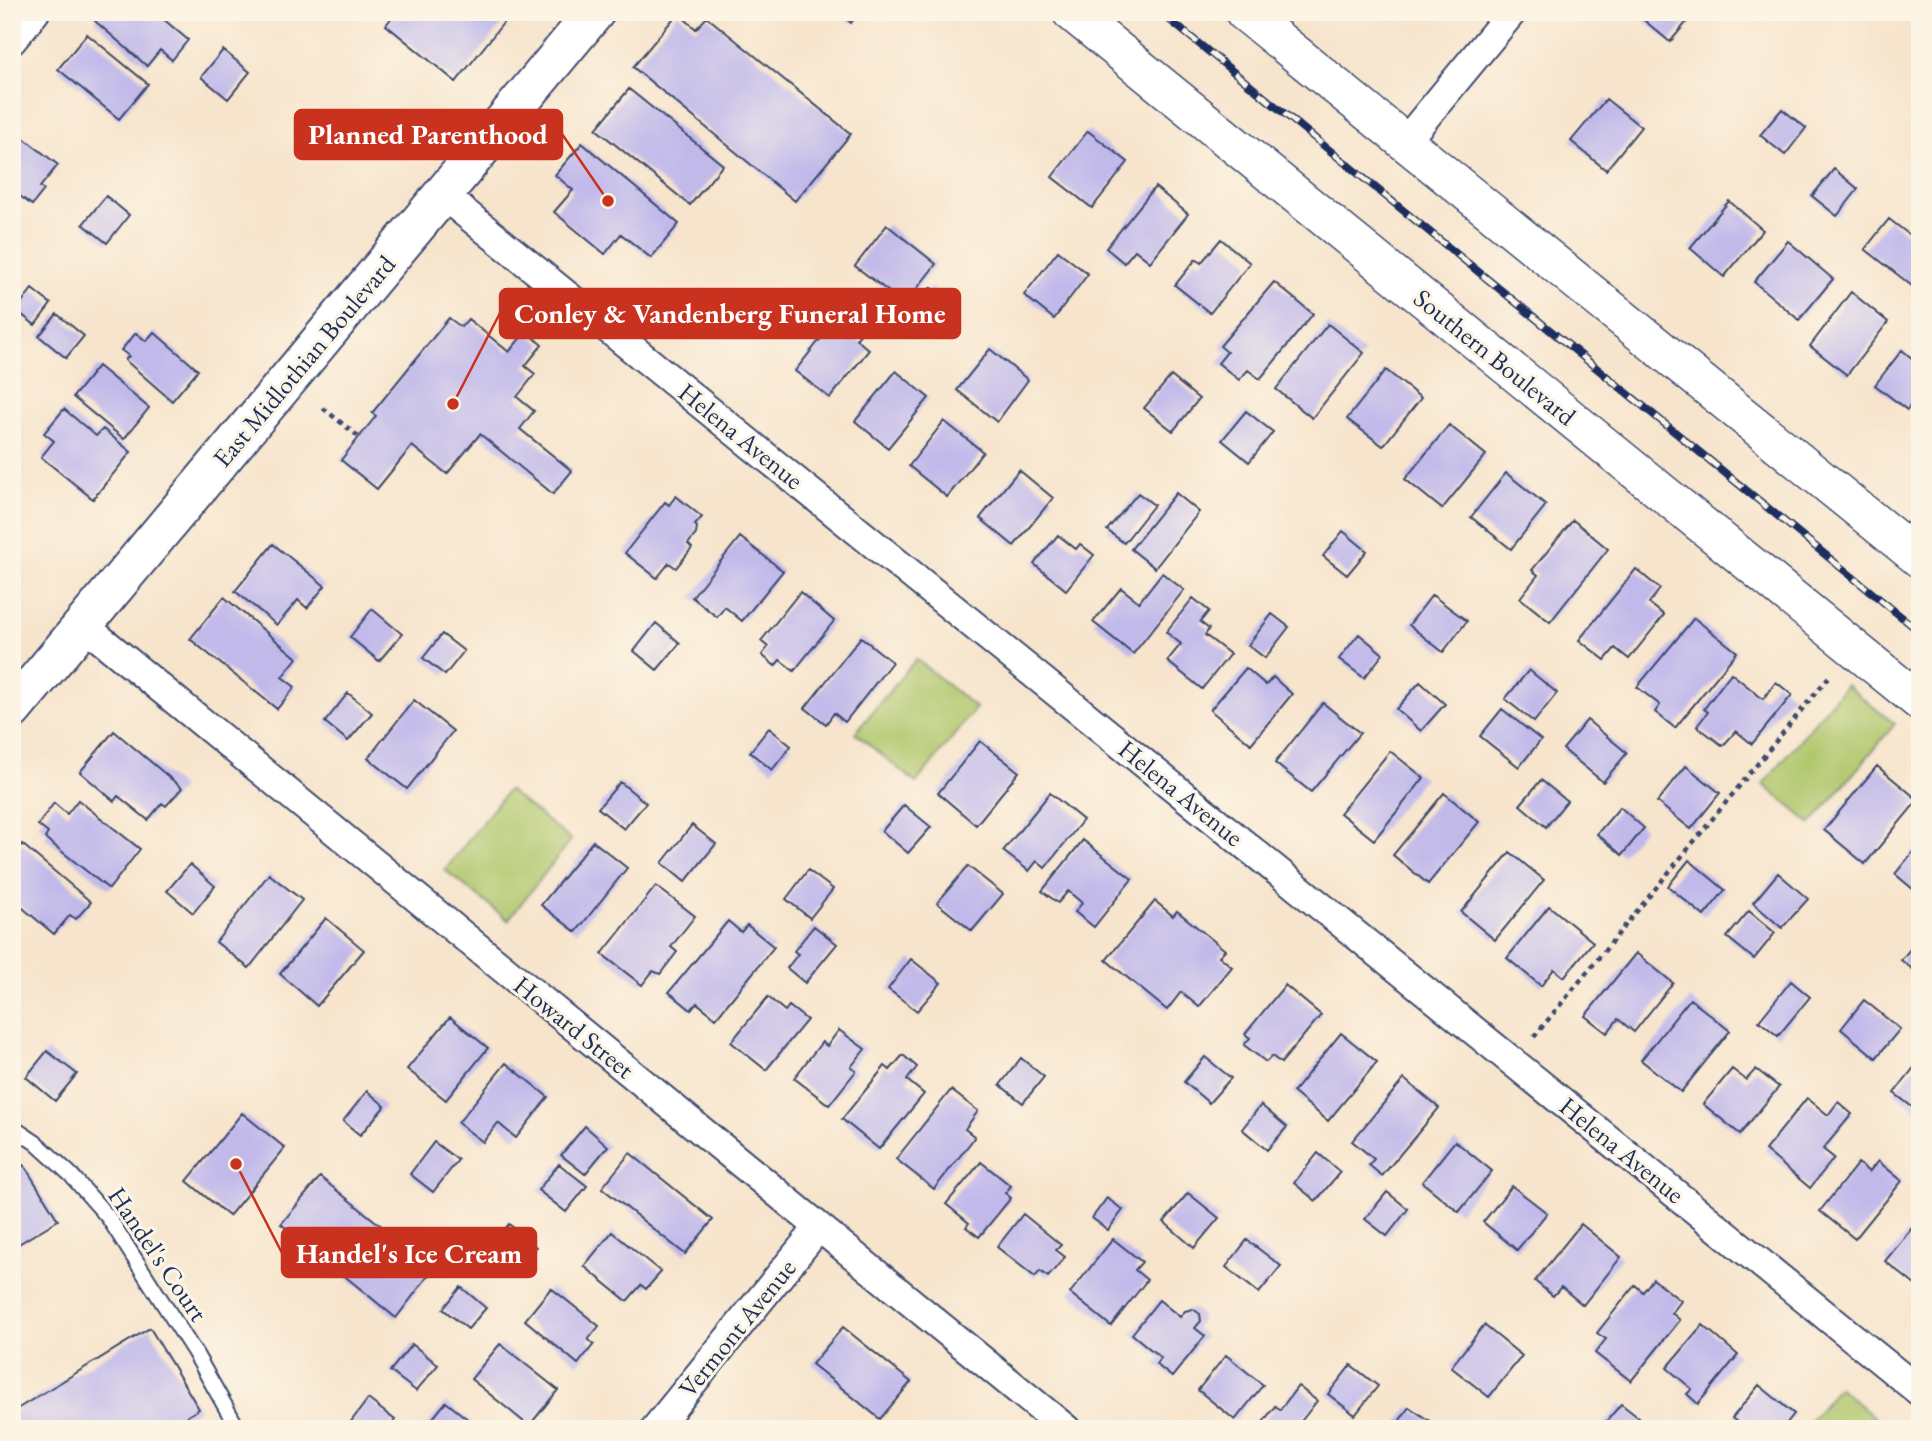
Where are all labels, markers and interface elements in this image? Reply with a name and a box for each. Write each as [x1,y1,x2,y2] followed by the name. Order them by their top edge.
[295,110,562,159] callout: Planned Parenthood
[308,116,548,152] text: Planned Parenthood
[205,247,403,474] street label: East Midlothian Boulevard
[1407,281,1584,433] street label: Southern Boulevard
[500,289,960,338] callout: Conley & Vandenberg Funeral Home
[514,295,946,331] text: Conley & Vandenberg Funeral Home
[671,375,811,497] street label: Helena Avenue
[1111,732,1251,854] street label: Helena Avenue
[507,968,641,1086] street label: Howard Street
[1552,1089,1692,1211] street label: Helena Avenue
[100,1180,216,1328] street label: Handel's Court
[282,1228,536,1277] callout: Handel's Ice Cream
[296,1235,522,1271] text: Handel's Ice Cream
[671,1252,803,1404] street label: Vermont Avenue

